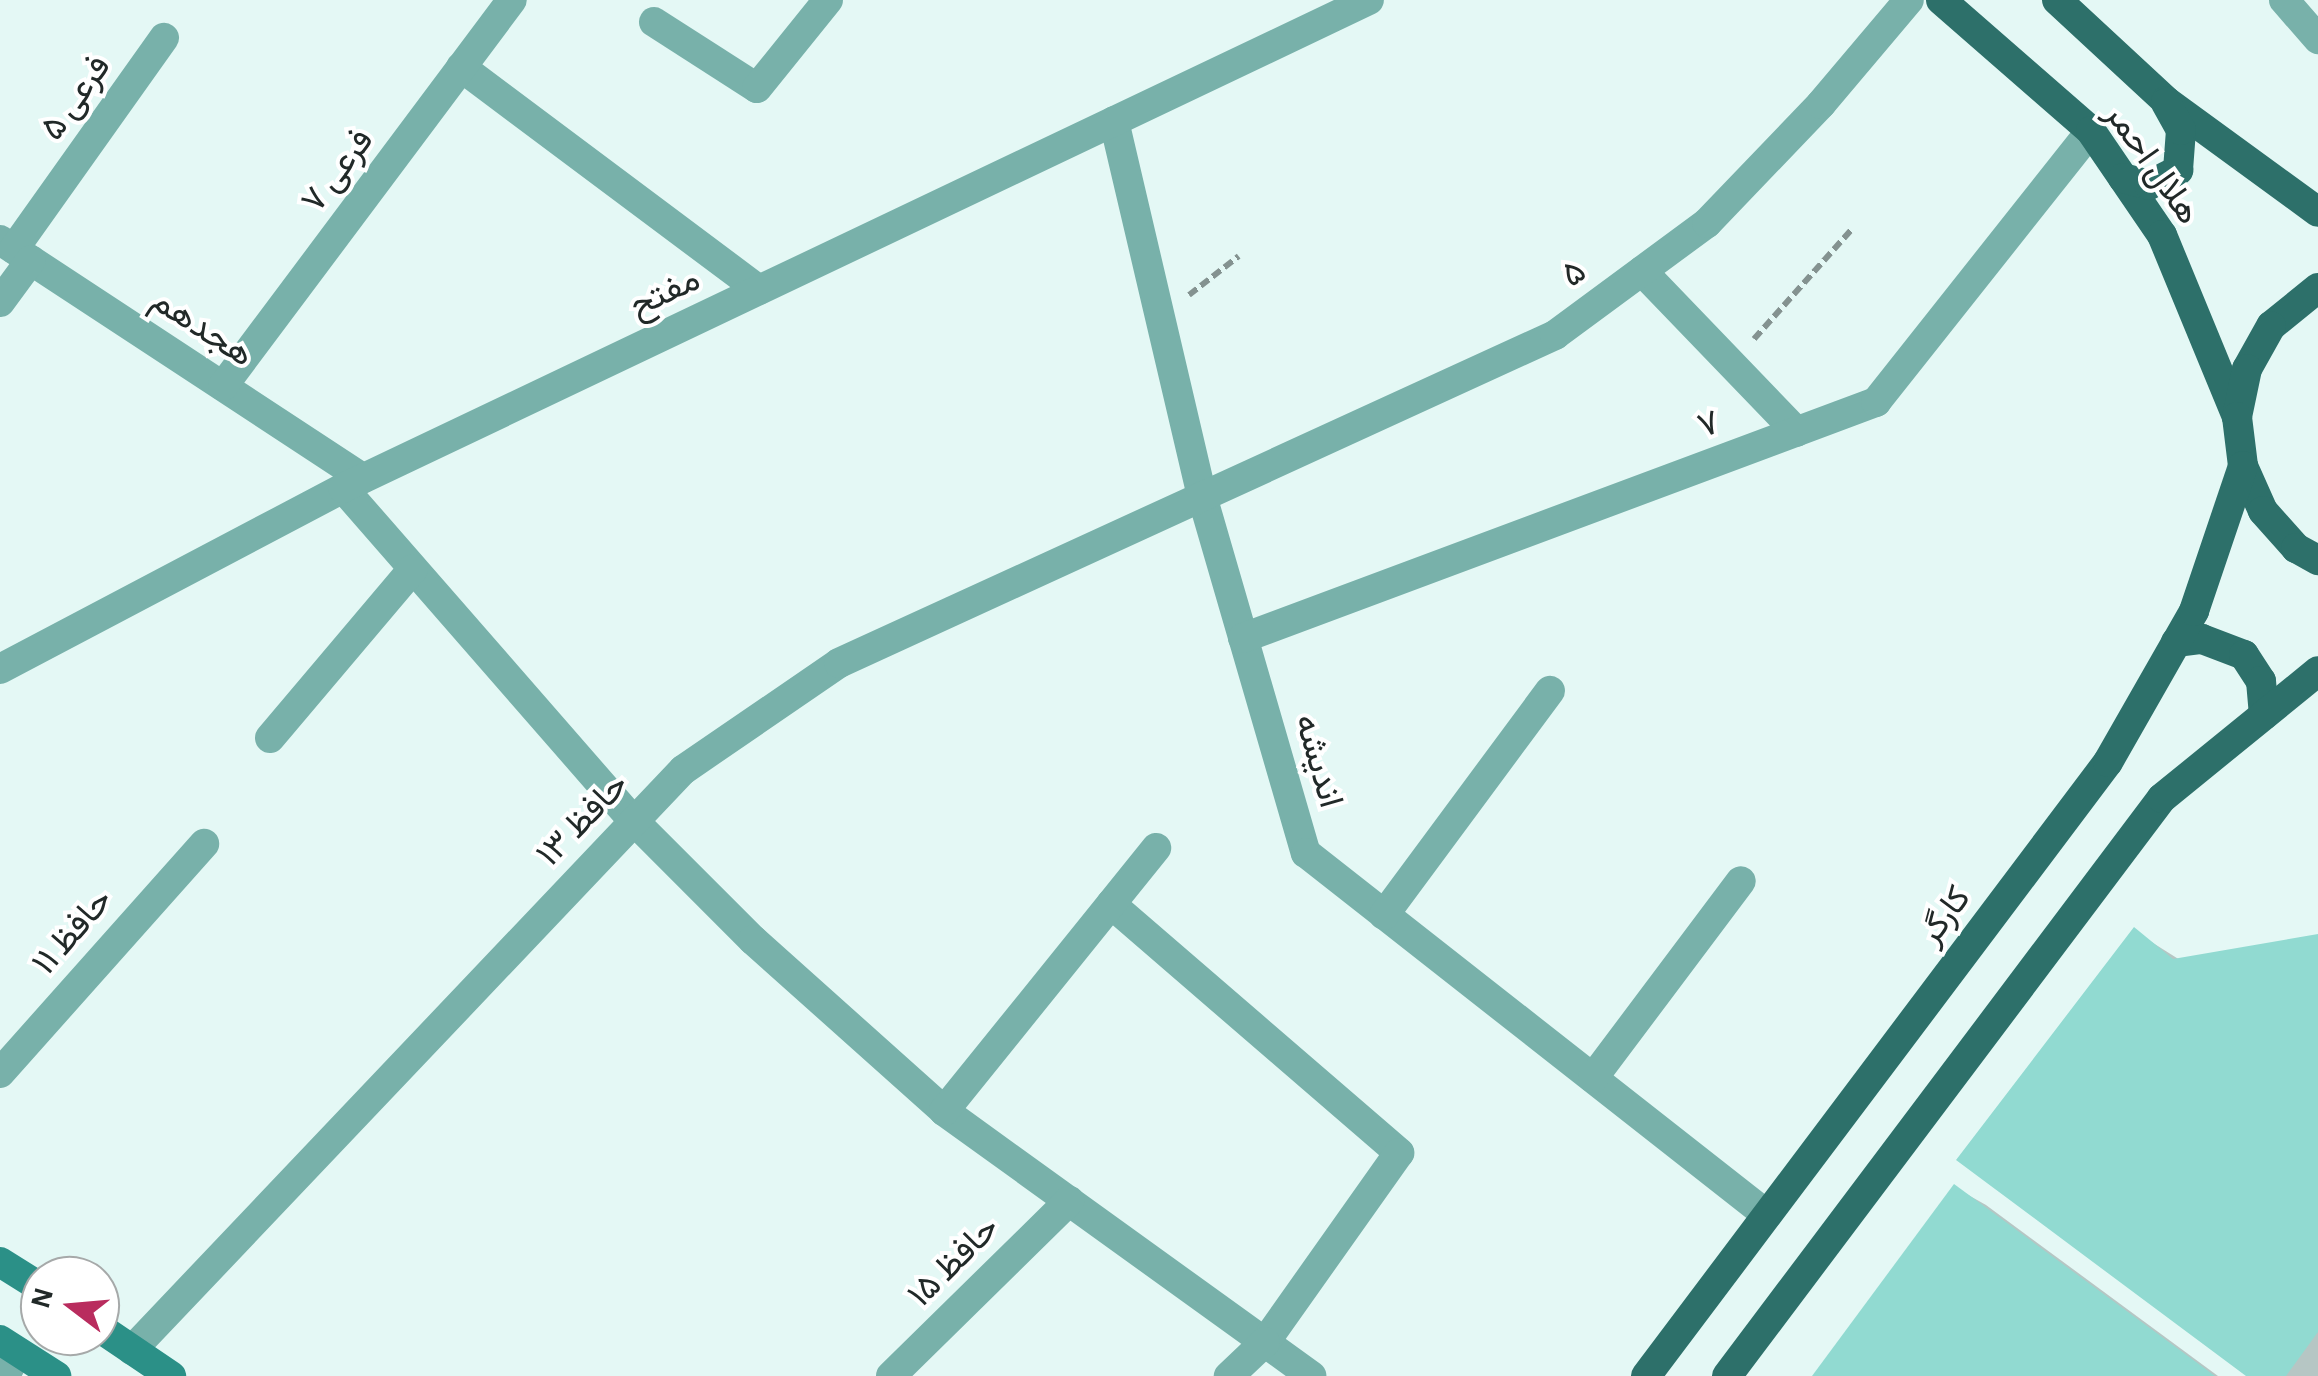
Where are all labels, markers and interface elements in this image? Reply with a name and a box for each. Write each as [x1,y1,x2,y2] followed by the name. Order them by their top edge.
[32,47,120,149] street label: فرعی ۵
[2095,95,2209,233] street label: هلال احمر
[293,121,383,221] street label: فرعی ۷
[1553,251,1595,297] street label: ۵
[623,259,707,327] street label: مفتح
[143,280,261,376] street label: هجدهم
[1692,402,1726,448] street label: ۷
[1285,709,1351,813] street label: اندیشه
[528,764,638,876] street label: حافظ ۱۳
[1909,878,1981,954] street label: کارگر
[24,880,122,984] street label: حافظ ۱۱
[900,1208,1008,1316] street label: حافظ ۱۵
[20,1256,120,1356] north arrow
[27,1285,59,1311] text: N

